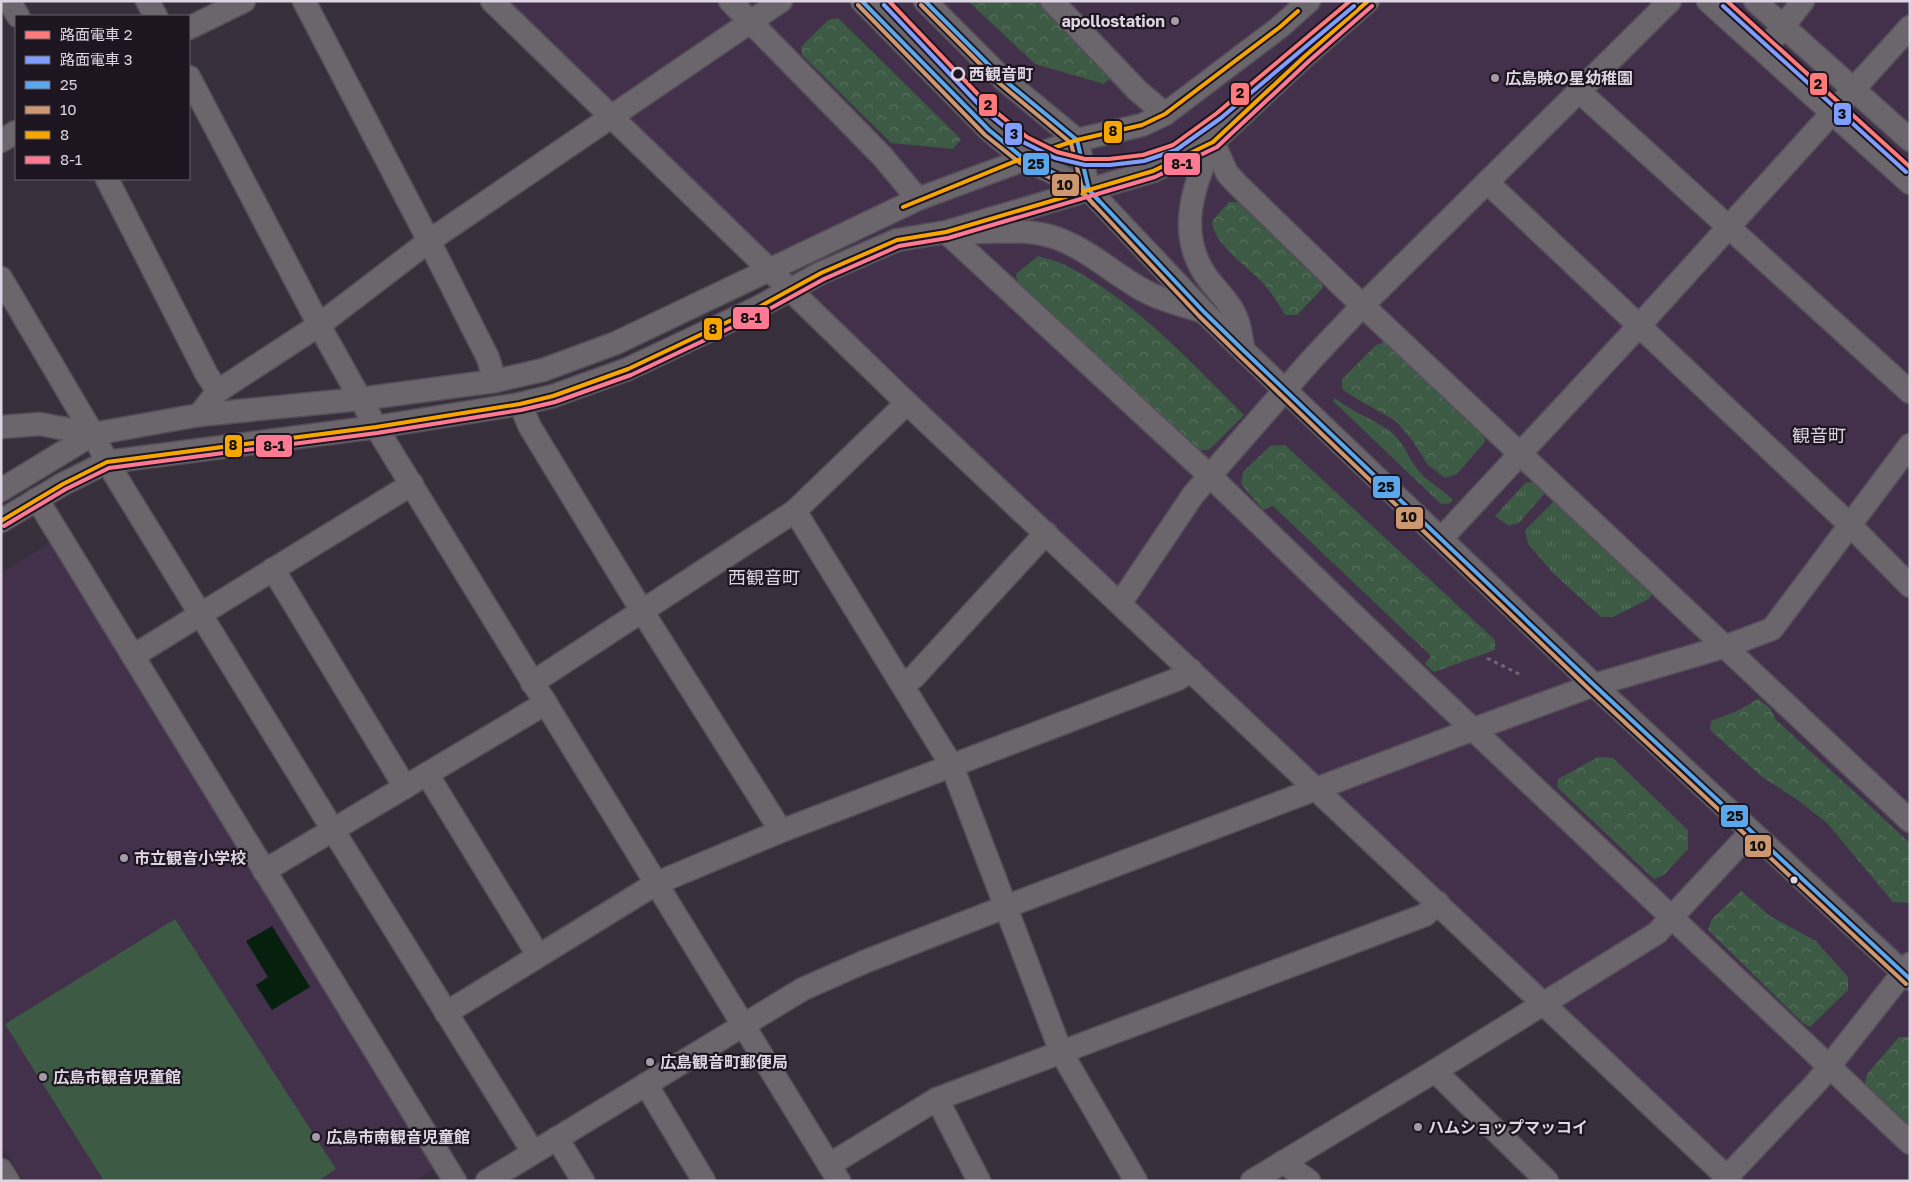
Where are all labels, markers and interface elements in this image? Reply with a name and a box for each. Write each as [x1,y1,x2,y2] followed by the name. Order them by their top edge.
[1061,11,1165,31] place label: apollostation
[15,15,190,180] legend
[1169,15,1181,27] marker: apollostation
[60,25,132,43] text: 路面電車 2
[60,50,133,68] text: 路面電車 3
[969,64,1033,84] place label: 西観音町
[951,67,965,81] marker: 西観音町
[1505,68,1633,88] place label: 広島暁の星幼稚園
[1489,72,1501,84] marker: 広島暁の星幼稚園
[1809,72,1828,96] line badge: 2
[60,75,77,93] text: 25
[1814,75,1823,92] text: 2
[1230,82,1250,106] line badge: 2
[1236,84,1245,101] text: 2
[978,93,998,117] line badge: 2
[984,96,993,113] text: 2
[60,100,77,118] text: 10
[1833,102,1852,126] line badge: 3
[1838,105,1846,122] text: 3
[1103,120,1123,144] line badge: 8
[1004,122,1023,146] line badge: 3
[1109,122,1118,139] text: 8
[60,125,69,143] text: 8
[1010,125,1018,142] text: 3
[60,150,82,168] text: 8-1
[1022,152,1050,176] line badge: 25
[1163,152,1201,176] line badge: 8-1
[1027,155,1045,172] text: 25
[1171,155,1193,172] text: 8-1
[1051,173,1080,197] line badge: 10
[1057,176,1073,193] text: 10
[732,306,770,330] line badge: 8-1
[740,309,762,326] text: 8-1
[703,317,723,341] line badge: 8
[709,320,718,337] text: 8
[1792,424,1846,446] district label: 観音町
[224,434,243,458] line badge: 8
[255,434,293,458] line badge: 8-1
[229,436,238,453] text: 8
[263,437,285,454] text: 8-1
[1372,475,1401,499] line badge: 25
[1377,478,1395,495] text: 25
[1395,506,1424,530] line badge: 10
[1401,508,1417,525] text: 10
[728,566,800,588] district label: 西観音町
[1720,804,1749,828] line badge: 25
[1726,807,1744,824] text: 25
[1744,834,1772,858] line badge: 10
[1750,837,1766,854] text: 10
[134,848,246,868] place label: 市立観音小学校
[118,852,130,864] marker: 市立観音小学校
[1789,875,1799,885] unlabelled marker
[660,1052,788,1072] place label: 広島観音町郵便局
[644,1056,656,1068] marker: 広島観音町郵便局
[53,1067,181,1087] place label: 広島市観音児童館
[37,1071,49,1083] marker: 広島市観音児童館
[1428,1117,1588,1137] place label: ハムショップマッコイ
[1412,1121,1424,1133] marker: ハムショップマッコイ
[326,1127,470,1147] place label: 広島市南観音児童館
[310,1131,322,1143] marker: 広島市南観音児童館

